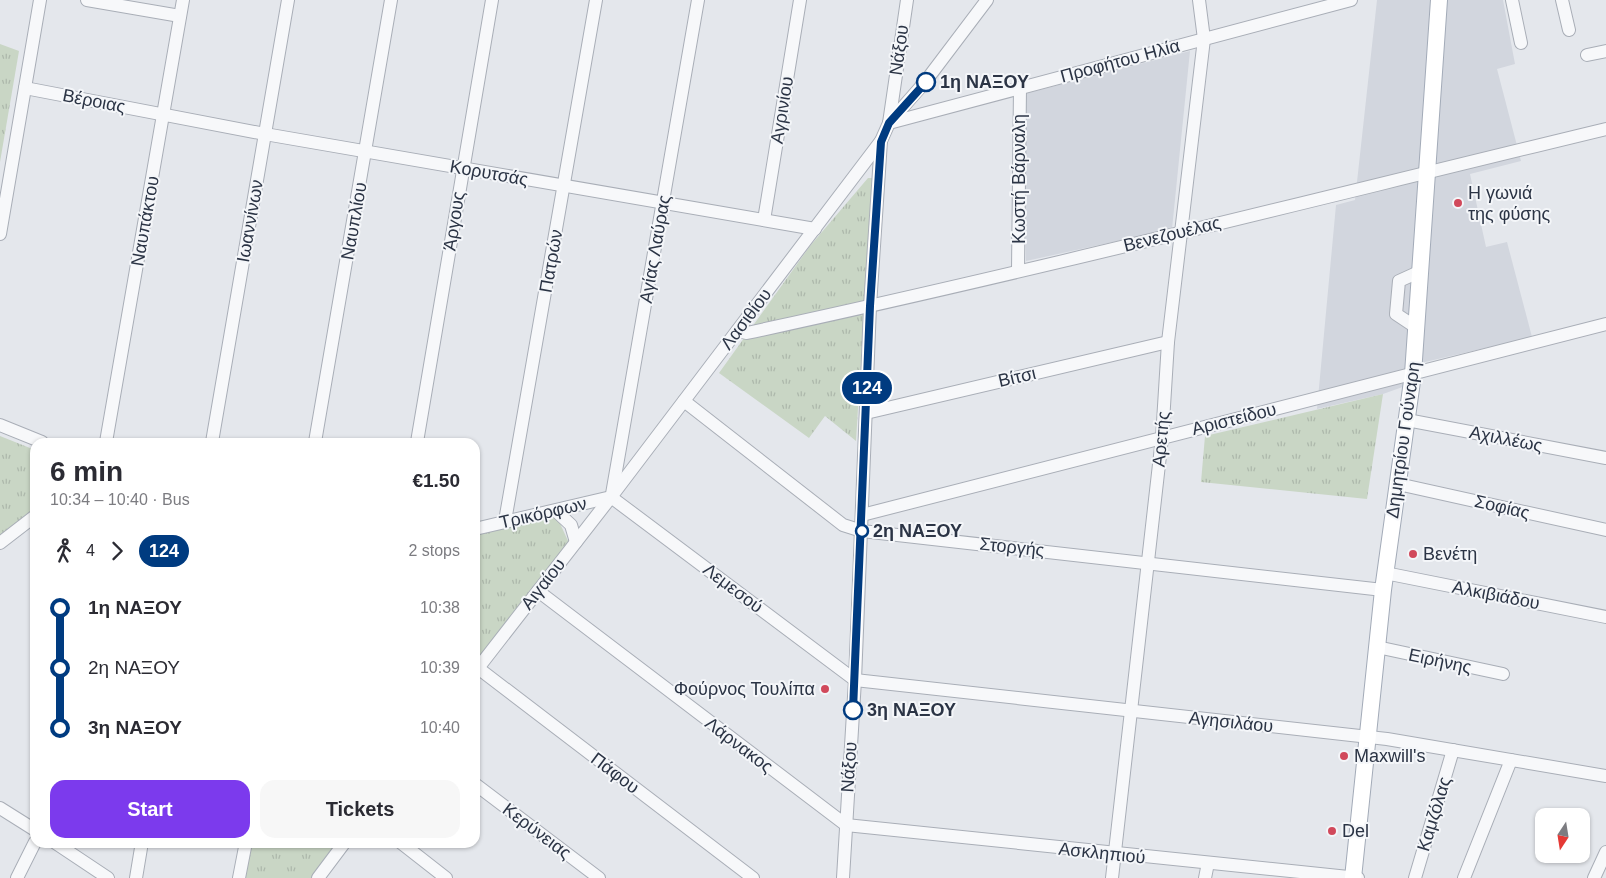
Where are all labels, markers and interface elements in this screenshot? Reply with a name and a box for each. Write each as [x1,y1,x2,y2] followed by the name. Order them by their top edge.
[886,23,912,77] street label: Νάξου
[1058,35,1182,87] street label: Προφήτου Ηλία
[916,72,936,92] marker: 1η ΝΑΞΟΥ
[940,72,1029,92] place label: 1η ΝΑΞΟΥ
[767,75,797,145] street label: Αγρινίου
[61,85,127,117] street label: Βέροιας
[1009,114,1029,244] street label: Κωστή Βάρναλη
[448,156,530,190] street label: Κορυτσάς
[127,174,163,268] street label: Ναυπάκτου
[233,178,267,264] street label: Ιωαννίνων
[337,181,371,261] street label: Ναυπλίου
[1468,183,1550,224] place label: Η γωνιά της φύσης
[439,190,469,252] street label: Άργους
[636,193,674,305] street label: Αγίας Λαύρας
[1452,197,1464,209] marker: Η γωνιά της φύσης
[1121,212,1223,256] street label: Βενεζουέλας
[536,228,566,294] street label: Πατρών
[717,284,775,354] street label: Λασιθίου
[1382,360,1424,520] street label: Δημητρίου Γούναρη
[996,363,1038,391] street label: Βίτσι
[838,372,896,404] line badge: 124
[852,378,882,398] text: 124
[1190,399,1278,439] street label: Αριστείδου
[1149,410,1173,468] street label: Αρετής
[1468,422,1544,456] street label: Αχιλλέως
[50,456,123,487] text: 6 min
[412,470,460,491] text: €1.50
[50,491,190,508] text: 10:34 – 10:40 · Bus
[1473,491,1532,523] street label: Σοφίας
[497,493,589,533] street label: Τρικόρφων
[873,521,962,541] place label: 2η ΝΑΞΟΥ
[855,524,869,538] marker: 2η ΝΑΞΟΥ
[979,534,1046,560] street label: Στοργής
[50,537,78,565] icon: walk
[103,537,131,565] icon: forward
[149,541,179,561] text: 124
[86,542,95,559] text: 4
[408,542,460,559] text: 2 stops
[1423,544,1477,564] place label: Βενέτη
[1407,548,1419,560] marker: Βενέτη
[517,554,569,614] street label: Αιγαίου
[699,559,767,617] street label: Λεμεσού
[1451,577,1541,613] street label: Αλκιβιάδου
[88,597,182,618] text: 1η ΝΑΞΟΥ
[420,599,460,616] text: 10:38
[1407,645,1474,677] street label: Ειρήνης
[88,657,180,678] text: 2η ΝΑΞΟΥ
[420,659,460,676] text: 10:39
[674,679,815,699] place label: Φούρνος Τουλίπα
[819,683,831,695] marker: Φούρνος Τουλίπα
[843,700,863,720] marker: 3η ΝΑΞΟΥ
[867,700,956,720] place label: 3η ΝΑΞΟΥ
[1188,708,1274,736] street label: Αγησιλάου
[701,713,777,777] street label: Λάρνακος
[88,717,182,738] text: 3η ΝΑΞΟΥ
[420,719,460,736] text: 10:40
[837,741,861,793] street label: Νάξου
[1354,746,1425,766] place label: Maxwill's
[587,748,643,798] street label: Πάφου
[1338,750,1350,762] marker: Maxwill's
[1413,774,1455,854] street label: Καμζόλας
[50,780,250,838] button: Start
[260,780,460,838] button: Tickets
[499,799,575,863] street label: Κερύνειας
[1535,808,1590,862] north arrow
[1535,808,1590,863] map controls
[1342,821,1369,841] place label: Del
[1326,825,1338,837] marker: Del
[1057,838,1147,868] street label: Ασκληπιού

